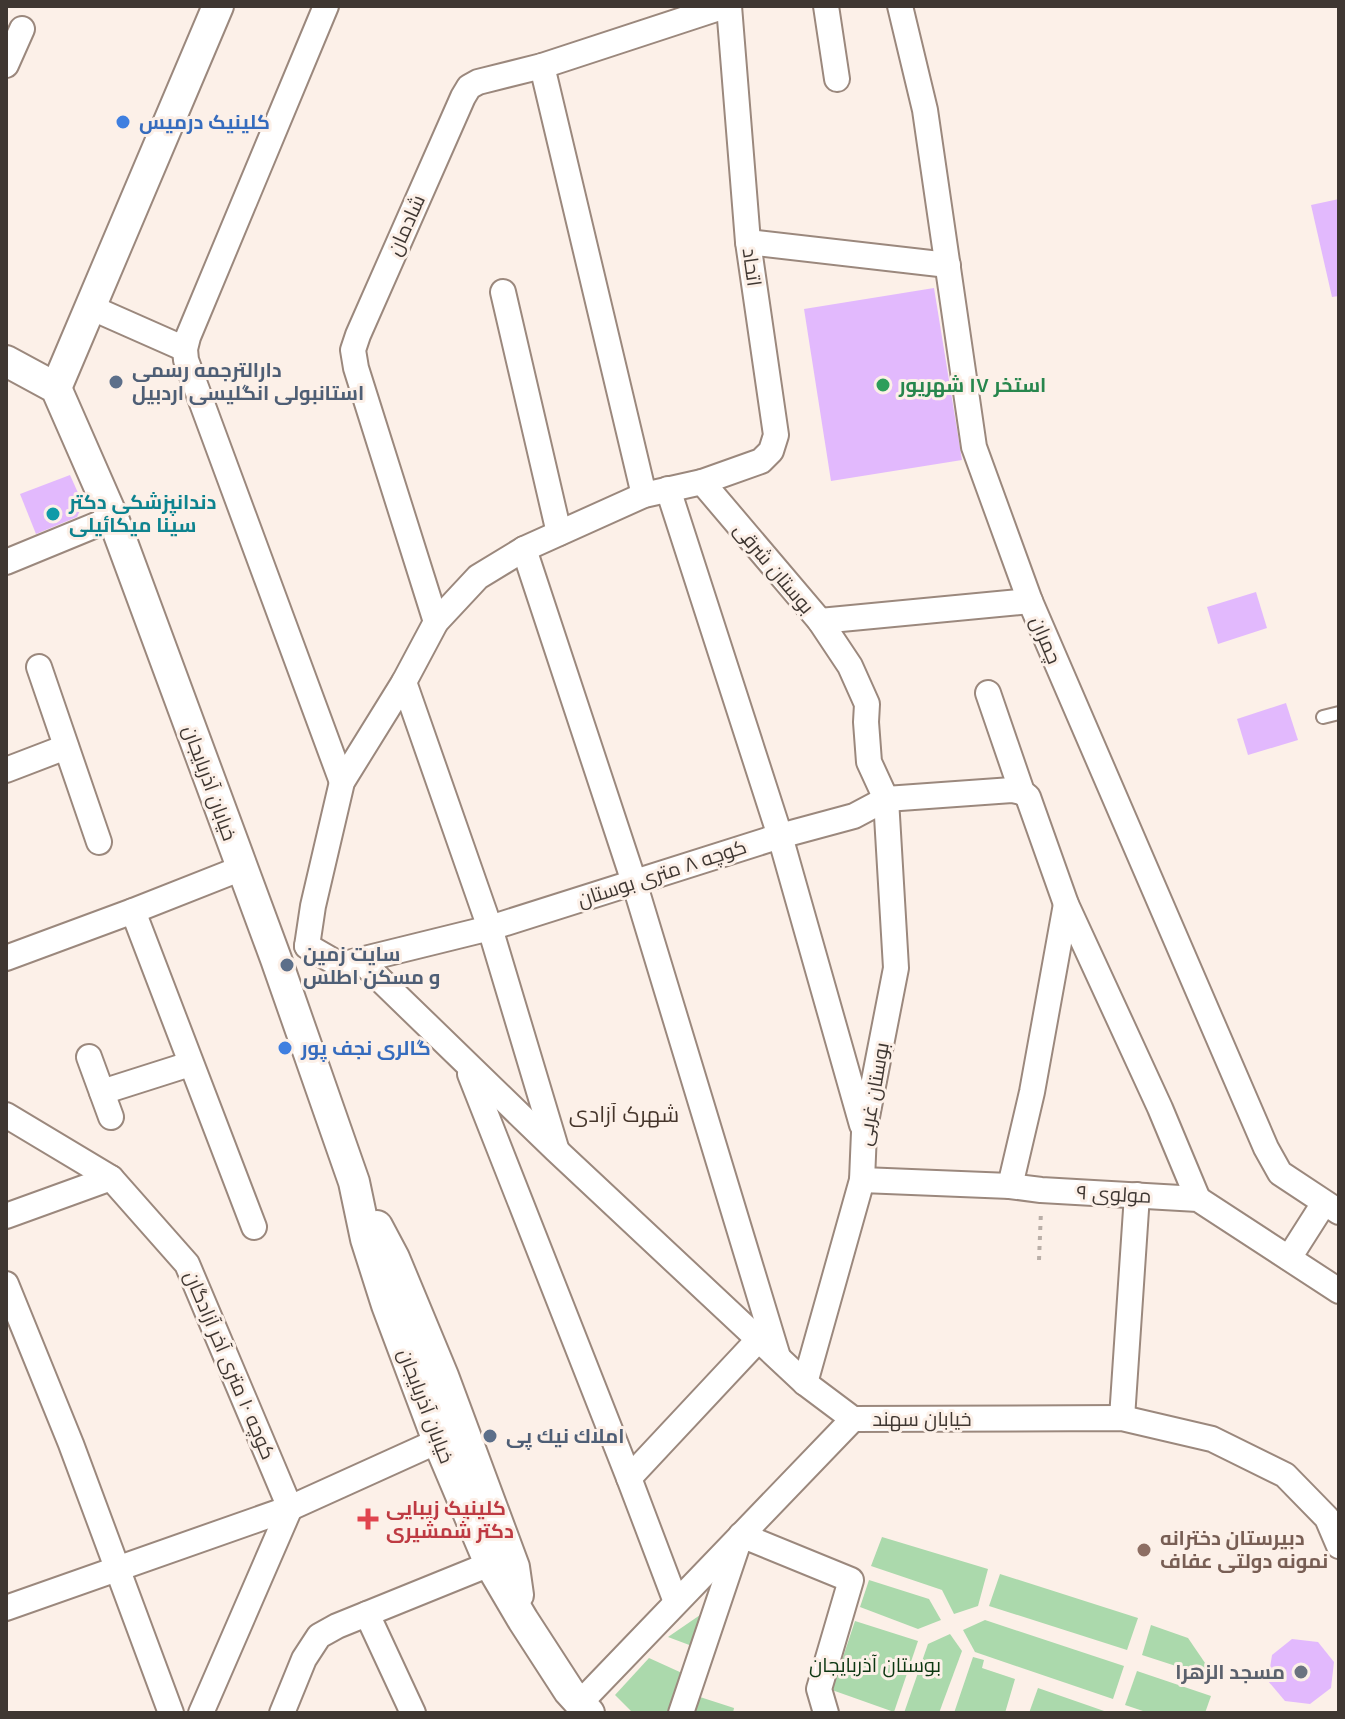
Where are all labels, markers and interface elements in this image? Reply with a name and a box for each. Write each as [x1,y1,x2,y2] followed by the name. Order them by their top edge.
[139,110,270,134] place label: کلینیک درمیس
[114,113,132,131] marker: کلینیک درمیس
[382,191,431,260] street label: شادمان
[737,246,767,288] street label: اتحاد
[132,358,364,405] place label: دارالترجمه رسمی استانبولی انگلیسی اردبیل
[107,373,125,391] marker: دارالترجمه رسمی استانبولی انگلیسی اردبیل
[898,373,1046,398] place label: استخر ١٧ شهریور
[874,376,892,394] marker: استخر ١٧ شهریور
[68,490,216,537] place label: دندانپزشکی دکتر سینا میکائیلی
[44,505,62,523] marker: دندانپزشکی دکتر سینا میکائیلی
[728,517,819,619] street label: بوستان شرقی
[1024,613,1067,668] street label: چمران
[177,722,242,844] street label: خیابان آذربایجان
[574,834,750,913] street label: کوچه ۸ متری بوستان
[303,942,440,989] place label: سایت زمین و مسکن اطلس
[278,956,296,974] marker: سایت زمین و مسکن اطلس
[300,1036,431,1062] place label: گالری نجف پور
[276,1039,294,1057] marker: گالری نجف پور
[852,1040,895,1148] street label: بوستان غربی
[569,1101,679,1128] district label: شهرک آزادی
[1076,1180,1152,1209] street label: مولوی ۹
[178,1267,281,1463] street label: کوچه ۱۰ متری آخر آزادگان
[392,1345,459,1467] street label: خیابان آذربایجان
[872,1407,972,1432] street label: خیابان سهند
[506,1424,625,1450] place label: املاك نيك پى
[481,1427,499,1445] marker: املاك نيك پى
[386,1496,514,1543] place label: کلینیک زیبایی دکتر شمشیری
[357,1508,379,1530] marker: کلینیک زیبایی دکتر شمشیری
[1160,1526,1328,1573] place label: دبیرستان دخترانه نمونه دولتی عفاف
[1135,1541,1153,1559] marker: دبیرستان دخترانه نمونه دولتی عفاف
[809,1653,941,1678] park label: بوستان آذربایجان
[1175,1660,1285,1684] place label: مسجد الزهرا
[1292,1663,1310,1681] marker: مسجد الزهرا

